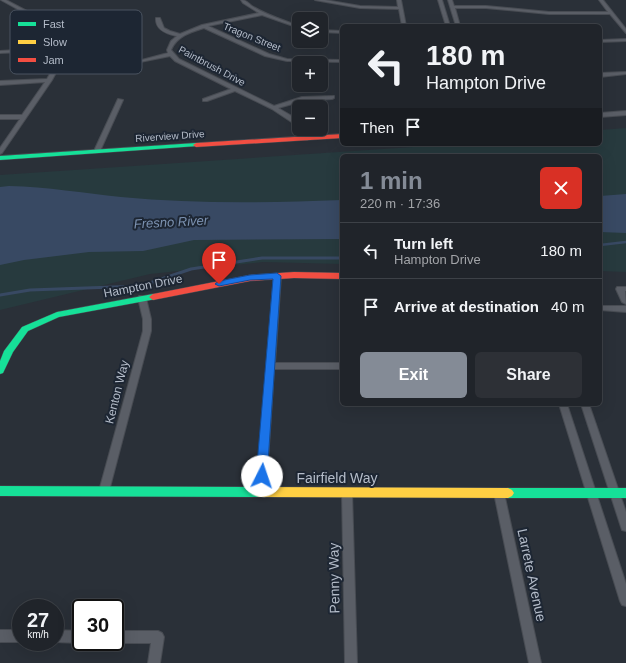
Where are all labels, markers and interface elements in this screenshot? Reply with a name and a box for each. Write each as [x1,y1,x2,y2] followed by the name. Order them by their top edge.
[10,10,142,74] legend
[292,12,328,136] map controls
[292,12,328,48] button: layers
[43,18,64,30] text: Fast
[222,21,282,54] street label: Tragon Street
[43,36,67,48] text: Slow
[360,40,412,92] icon: left
[426,40,505,71] text: 180 m
[177,44,248,88] street label: Paintbrush Drive
[43,54,64,66] text: Jam
[292,56,328,92] button: +
[426,73,546,93] text: Hampton Drive
[292,100,328,136] button: −
[402,116,424,138] icon: arrive
[360,119,394,136] text: Then
[135,128,205,144] street label: Riverview Drive
[360,167,423,194] text: 1 min
[540,167,582,209] button: close
[360,196,440,211] text: 220 m · 17:36
[133,213,209,231] water label: Fresno River
[394,235,453,252] text: Turn left
[360,240,382,262] icon: left
[540,242,582,259] text: 180 m
[202,243,236,284] pin
[208,249,230,271] icon: arrive
[394,252,481,267] text: Hampton Drive
[102,271,184,301] street label: Hampton Drive
[360,296,382,318] icon: arrive
[394,298,539,315] text: Arrive at destination
[551,298,584,315] text: 40 m
[360,352,467,398] button: Exit
[475,352,582,398] button: Share
[102,359,132,425] street label: Kenton Way
[241,455,283,497] position arrow
[296,470,378,486] street label: Fairfield Way
[514,527,550,623] street label: Larrete Avenue
[325,542,343,614] street label: Penny Way
[72,599,124,651] speed limit sign: 30
[27,609,49,631] text: 27
[27,629,49,640] text: km/h

